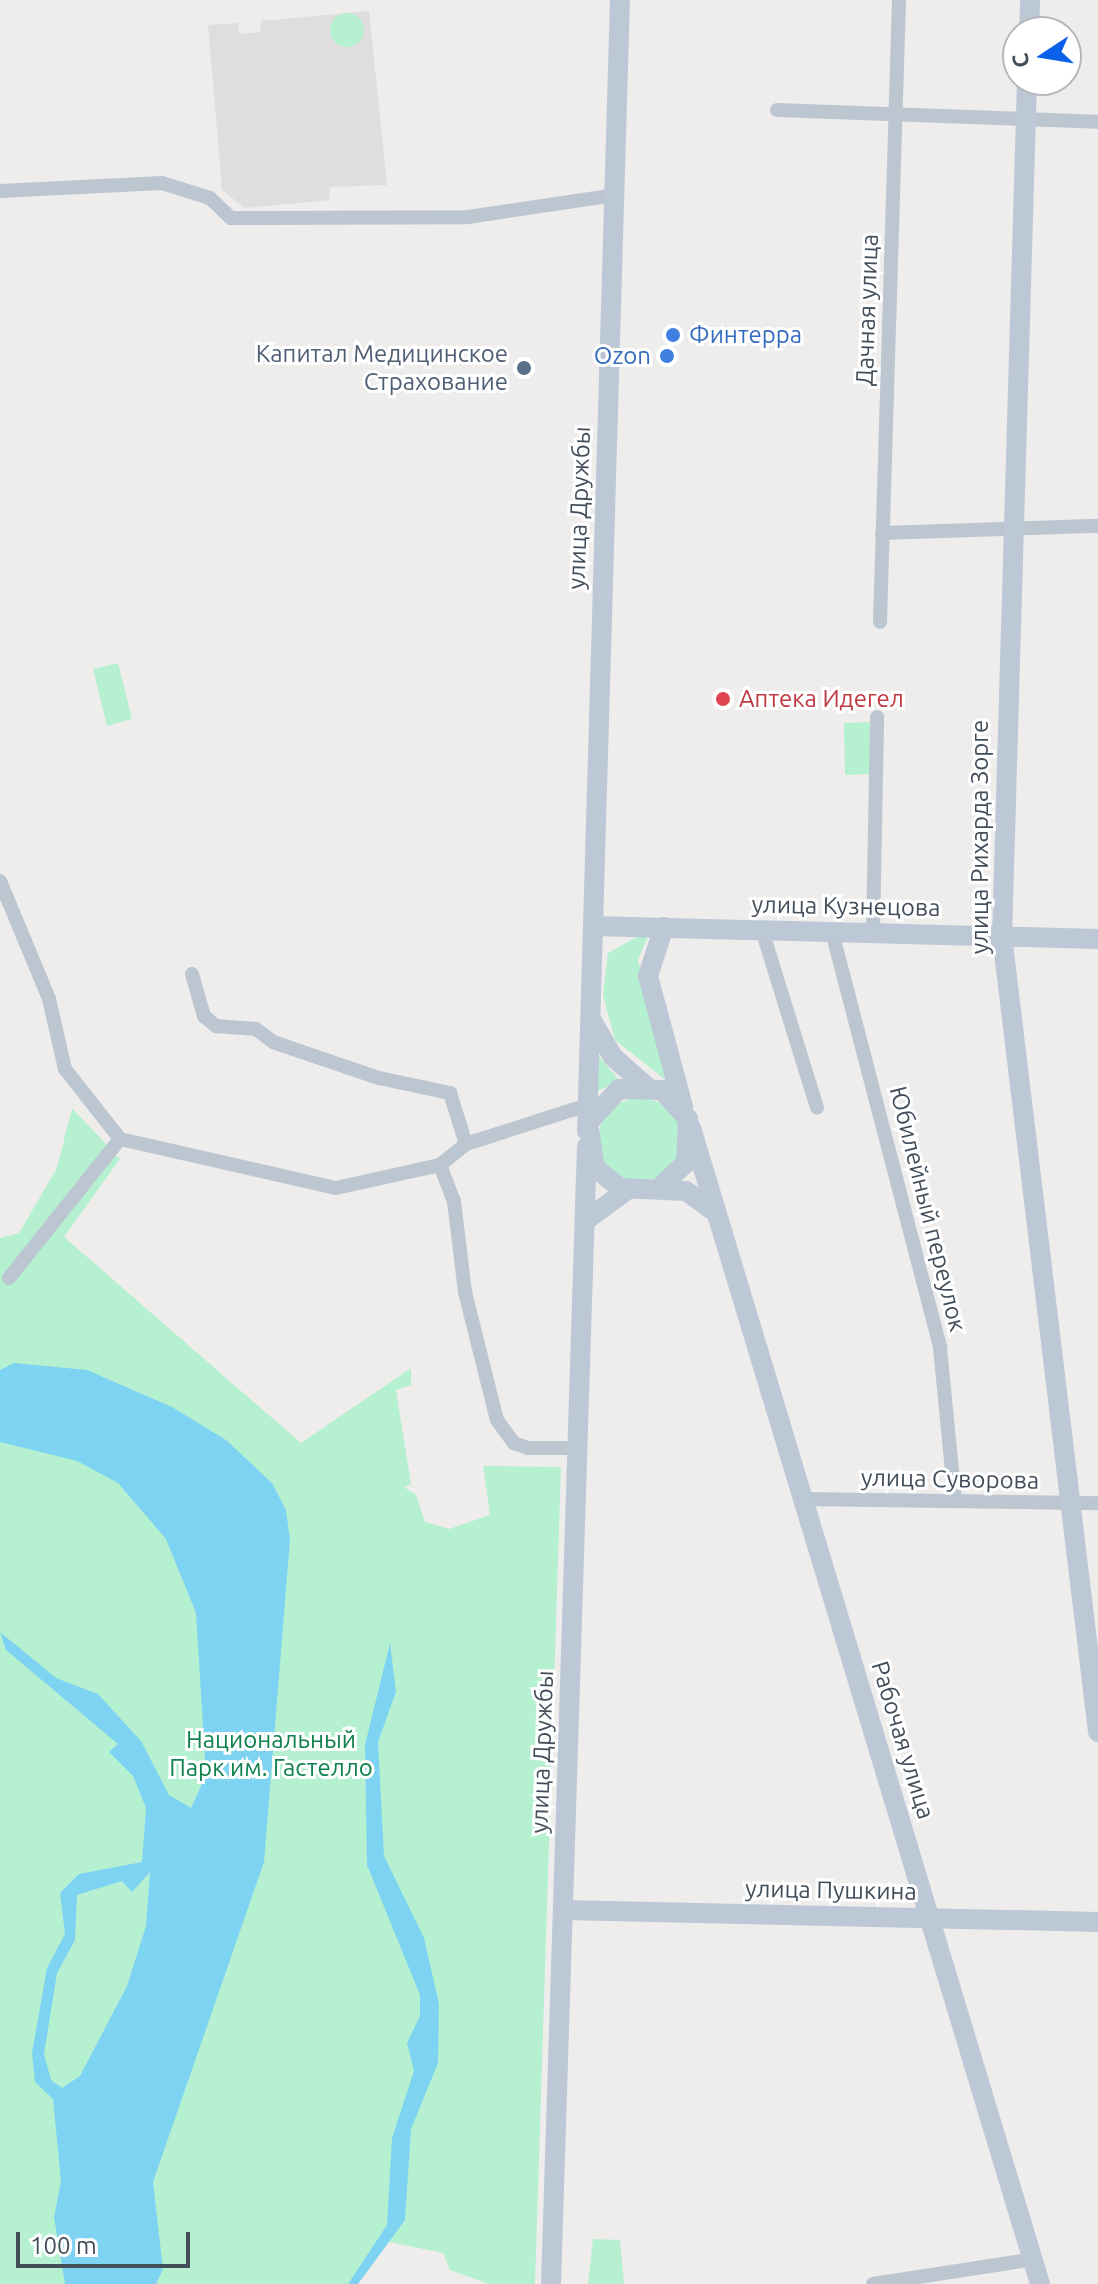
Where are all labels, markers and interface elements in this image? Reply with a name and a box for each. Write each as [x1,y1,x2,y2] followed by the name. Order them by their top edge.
[1002,16,1082,96] north arrow
[1006,51,1034,70] text: С
[850,233,884,387] street label: Дачная улица
[689,321,802,349] place label: Финтерра
[664,326,682,344] marker: Финтерра
[256,340,508,396] place label: Капитал Медицинское Страхование
[594,342,651,370] place label: Ozon
[658,347,676,365] marker: Ozon
[515,359,533,377] marker: Капитал Медицинское Страхование
[562,426,596,590] street label: улица Дружбы
[739,685,904,713] place label: Аптека Идегел
[714,690,732,708] marker: Аптека Идегел
[966,720,994,954] street label: улица Рихарда Зорге
[751,890,941,922] street label: улица Кузнецова
[884,1083,972,1335] street label: Юбилейный переулок
[861,1463,1039,1495] street label: улица Суворова
[865,1658,941,1822] street label: Рабочая улица
[525,1670,559,1834] street label: улица Дружбы
[169,1726,373,1782] park label: Национальный Парк им. Гастелло
[745,1874,917,1906] street label: улица Пушкина
[20,2216,194,2266] scale bar
[30,2232,97,2259] text: 100 m

